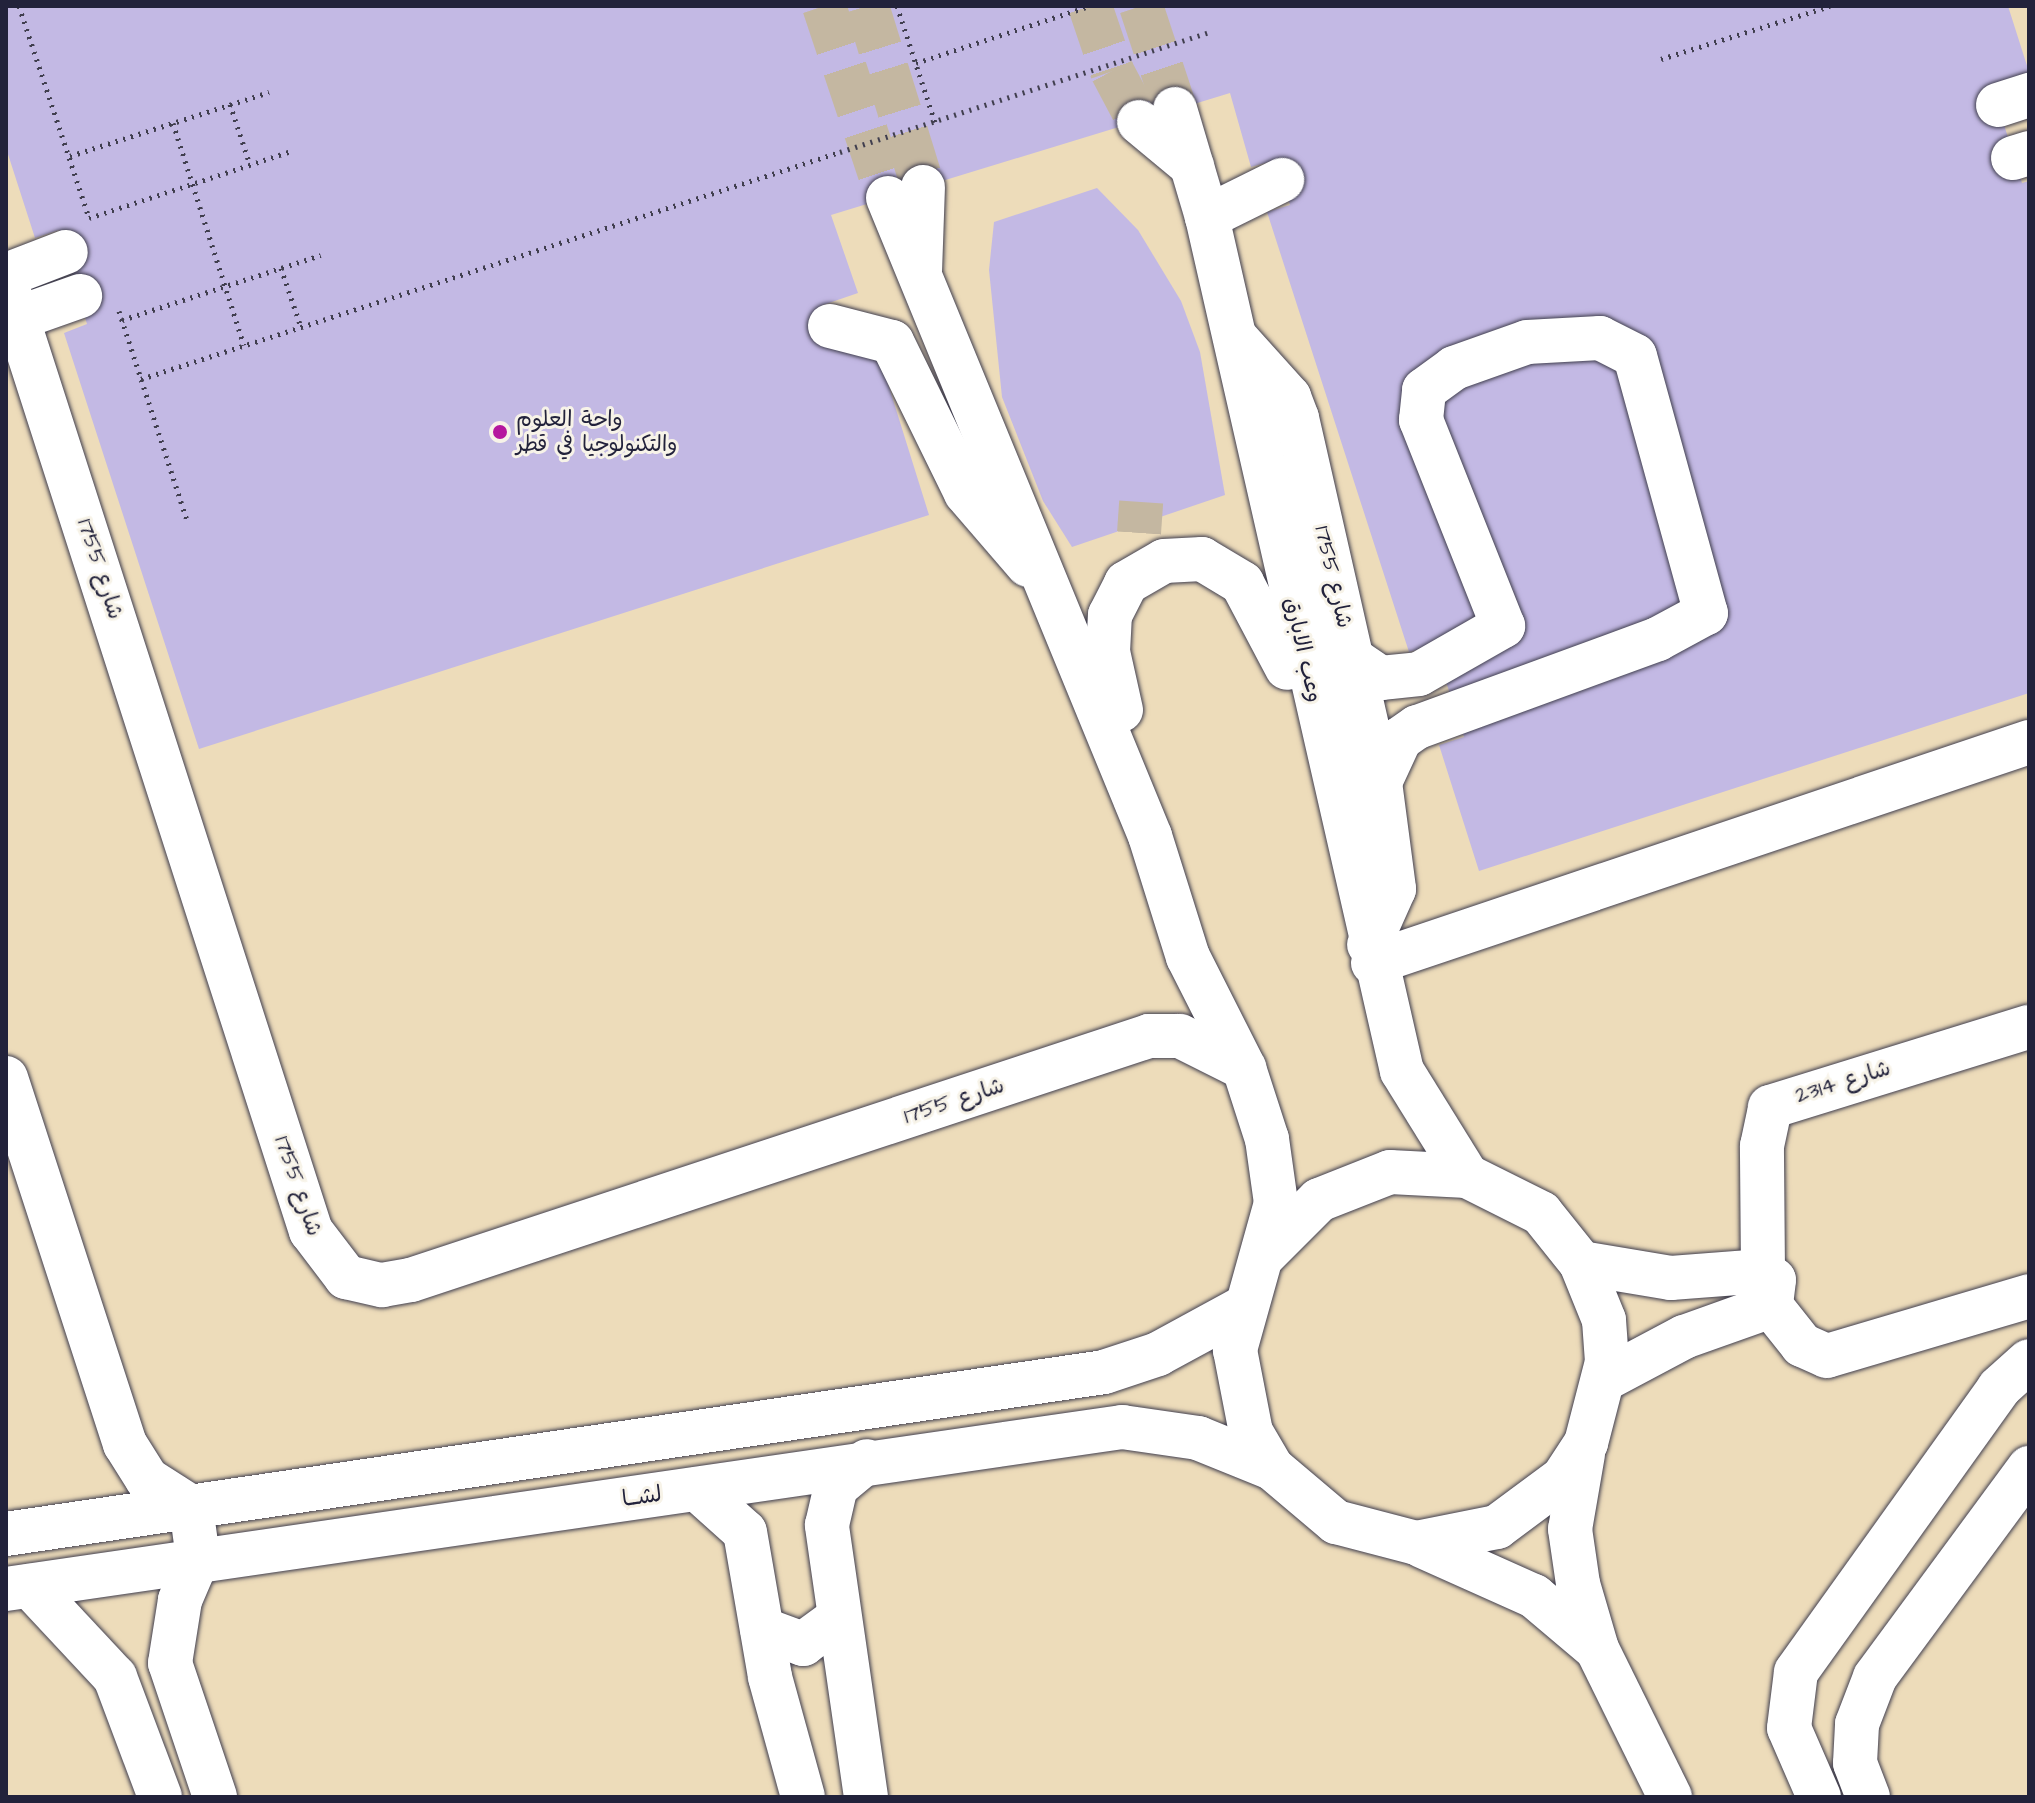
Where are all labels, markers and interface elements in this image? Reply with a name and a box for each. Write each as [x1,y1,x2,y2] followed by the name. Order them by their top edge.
[516,406,677,458] place label: واحة العلوم والتكنولوجيا في قطر
[491,423,509,441] marker: واحة العلوم والتكنولوجيا في قطر
[71,516,129,622] street label: شارع 1755
[1308,523,1358,631] street label: شارع 1755
[1278,595,1328,705] street label: وعب الابارق
[1792,1055,1894,1109] street label: شارع 2314
[901,1072,1007,1130] street label: شارع 1755
[269,1133,327,1239] street label: شارع 1755
[620,1481,664,1513] street label: لشــا

